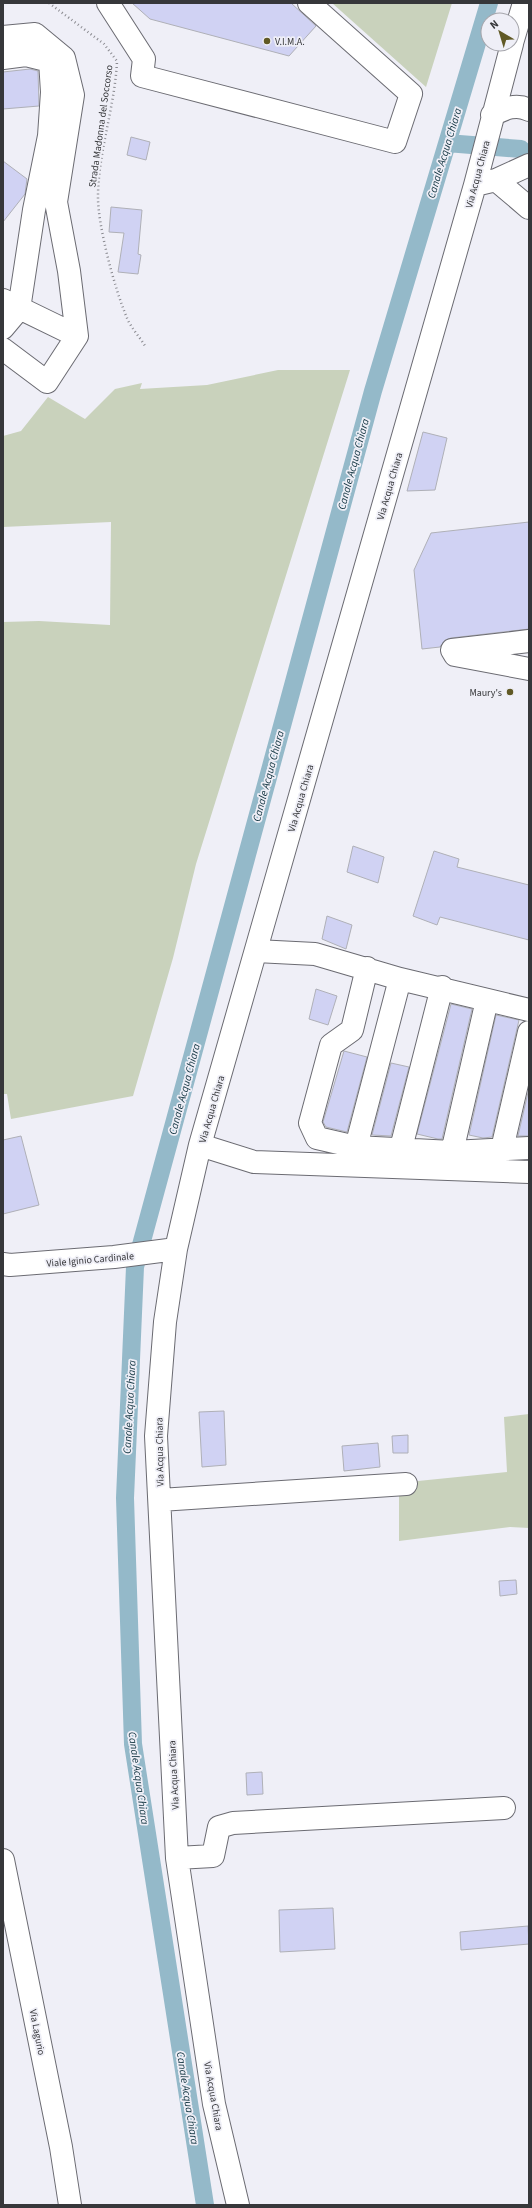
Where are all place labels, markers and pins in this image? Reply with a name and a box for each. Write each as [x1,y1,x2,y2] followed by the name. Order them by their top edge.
[275,35,305,49] place label: V.I.M.A.
[262,36,272,46] marker: V.I.M.A.
[469,686,502,700] place label: Maury's
[505,687,515,697] marker: Maury's

